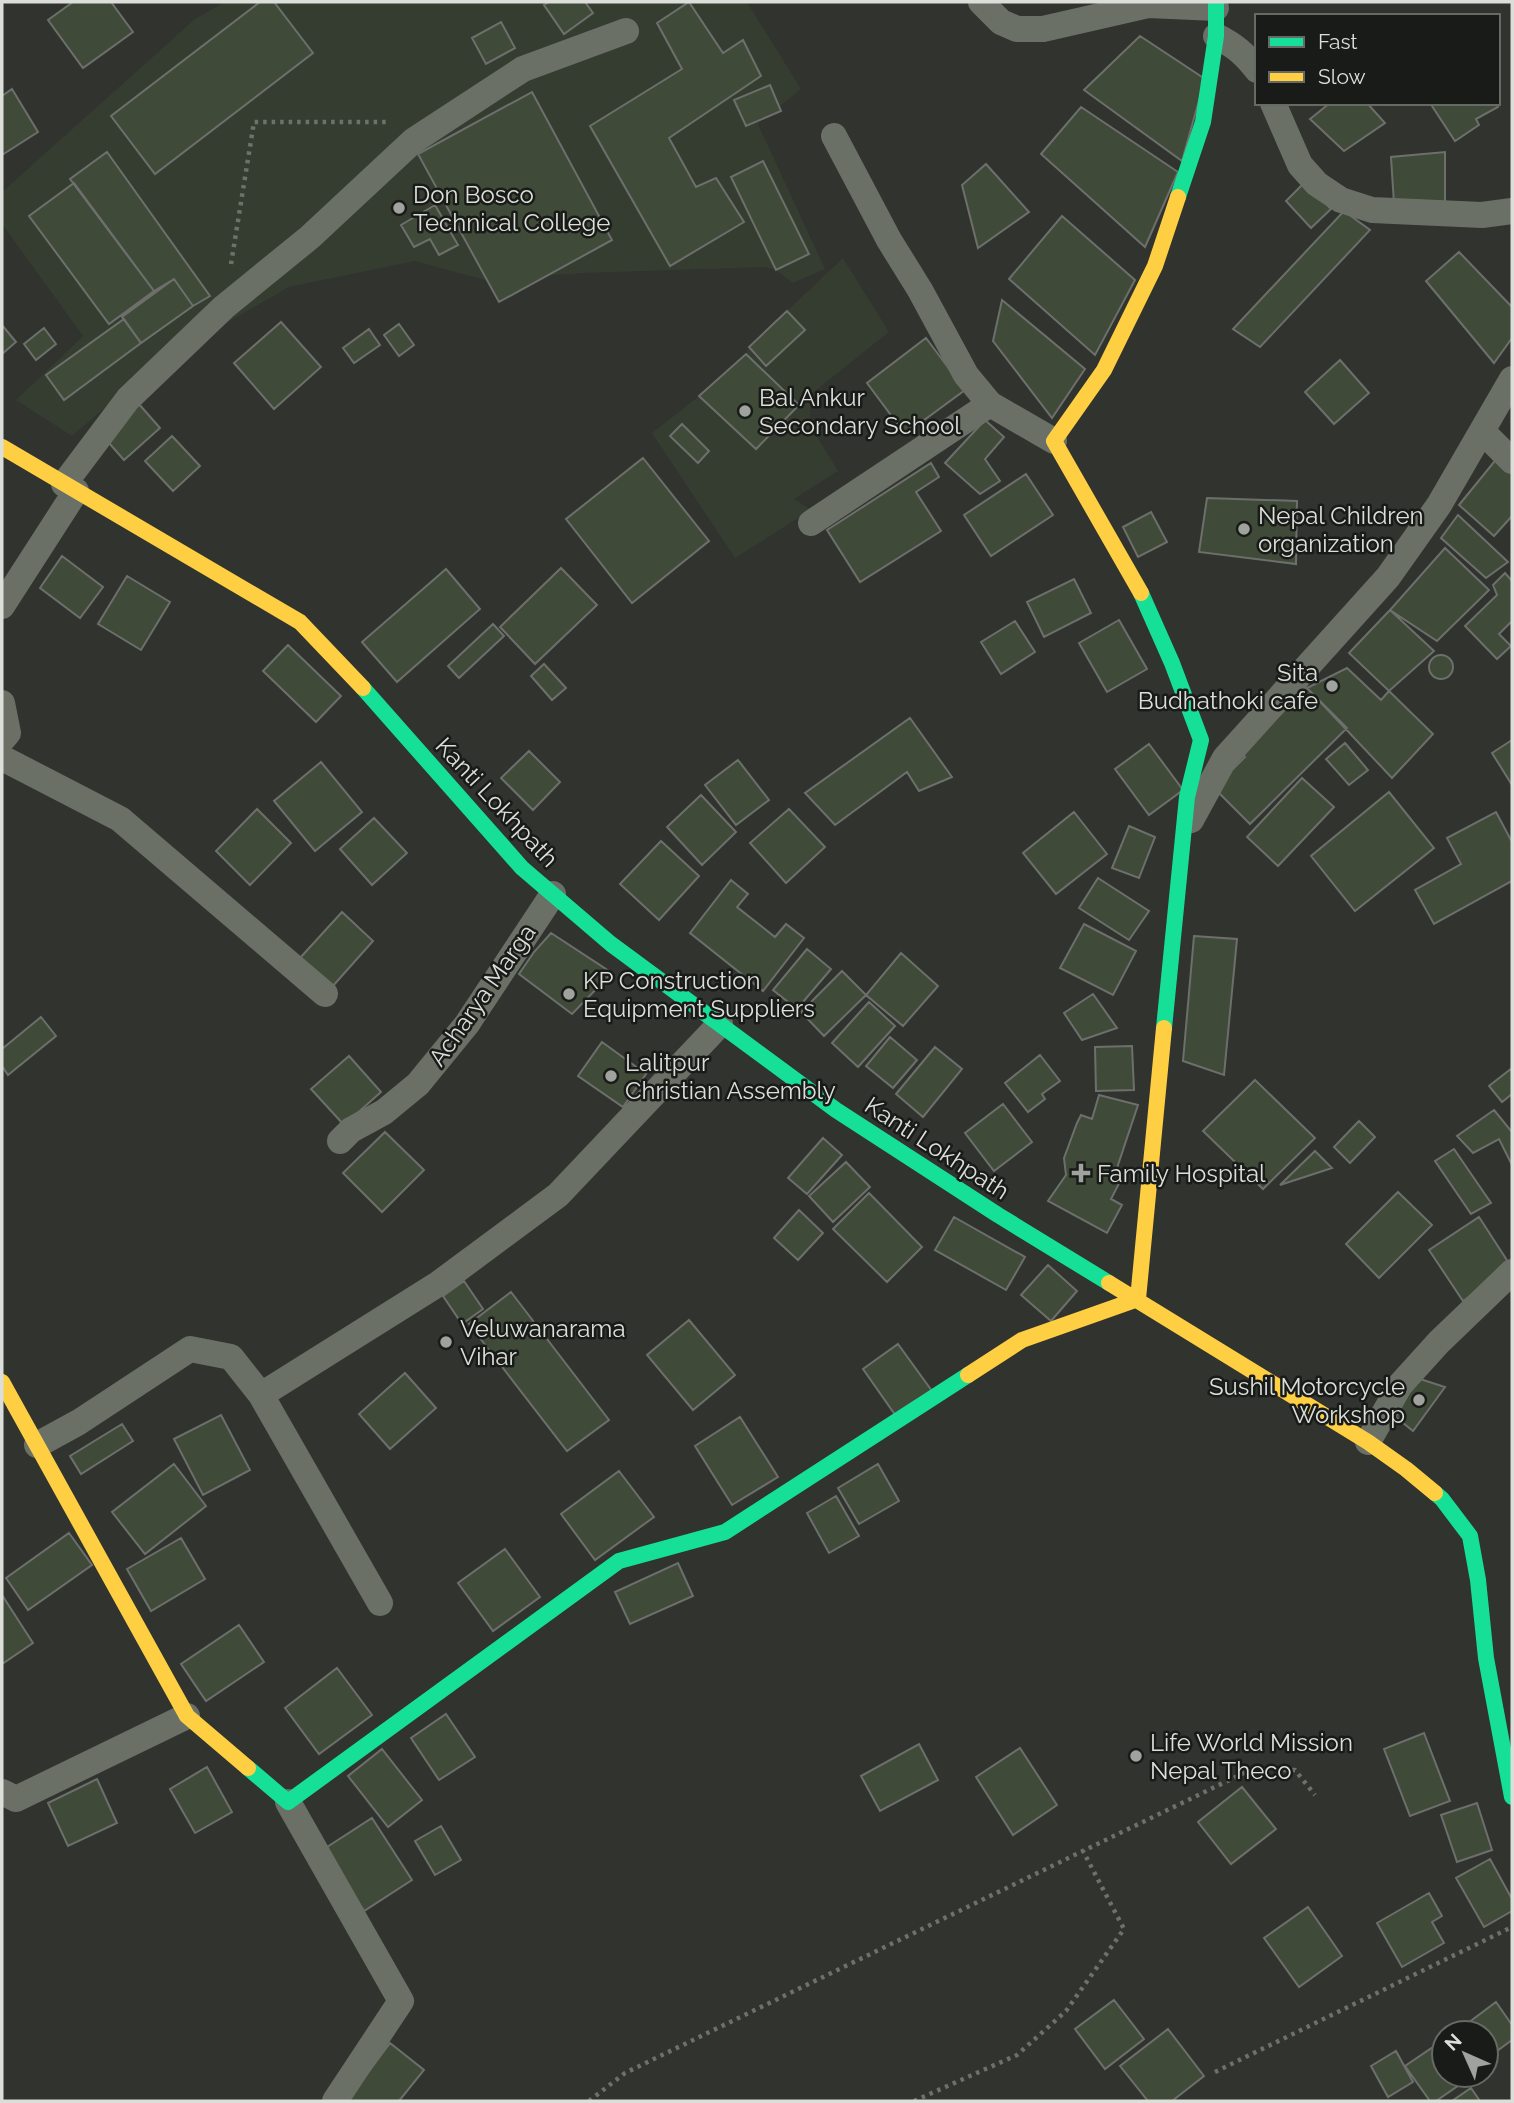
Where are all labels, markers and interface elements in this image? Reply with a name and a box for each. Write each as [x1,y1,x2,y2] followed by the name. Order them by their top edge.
[1255,14,1500,105] legend
[1318,29,1358,54] text: Fast
[1318,64,1366,89] text: Slow
[413,180,610,237] place label: Don Bosco Technical College
[391,200,407,216] marker: Don Bosco Technical College
[759,383,961,440] place label: Bal Ankur Secondary School
[737,403,753,419] marker: Bal Ankur Secondary School
[1258,501,1423,558] place label: Nepal Children organization
[1236,521,1252,537] marker: Nepal Children organization
[1138,658,1318,715] place label: Sita Budhathoki cafe
[1324,678,1340,694] marker: Sita Budhathoki cafe
[430,731,564,873] street label: Kanti Lokhpath
[422,919,542,1071] street label: Acharya Marga
[583,966,815,1023] place label: KP Construction Equipment Suppliers
[561,986,577,1002] marker: KP Construction Equipment Suppliers
[625,1048,836,1105] place label: Lalitpur Christian Assembly
[603,1068,619,1084] marker: Lalitpur Christian Assembly
[859,1091,1015,1205] street label: Kanti Lokhpath
[1097,1159,1266,1188] place label: Family Hospital
[1071,1163,1091,1183] marker: Family Hospital
[460,1314,626,1371] place label: Veluwanarama Vihar
[438,1334,454,1350] marker: Veluwanarama Vihar
[1209,1372,1405,1429] place label: Sushil Motorcycle Workshop
[1411,1392,1427,1408] marker: Sushil Motorcycle Workshop
[1150,1728,1353,1785] place label: Life World Mission Nepal Theco
[1128,1748,1144,1764] marker: Life World Mission Nepal Theco
[1430,2019,1500,2089] north arrow
[1440,2029,1466,2055] text: N

